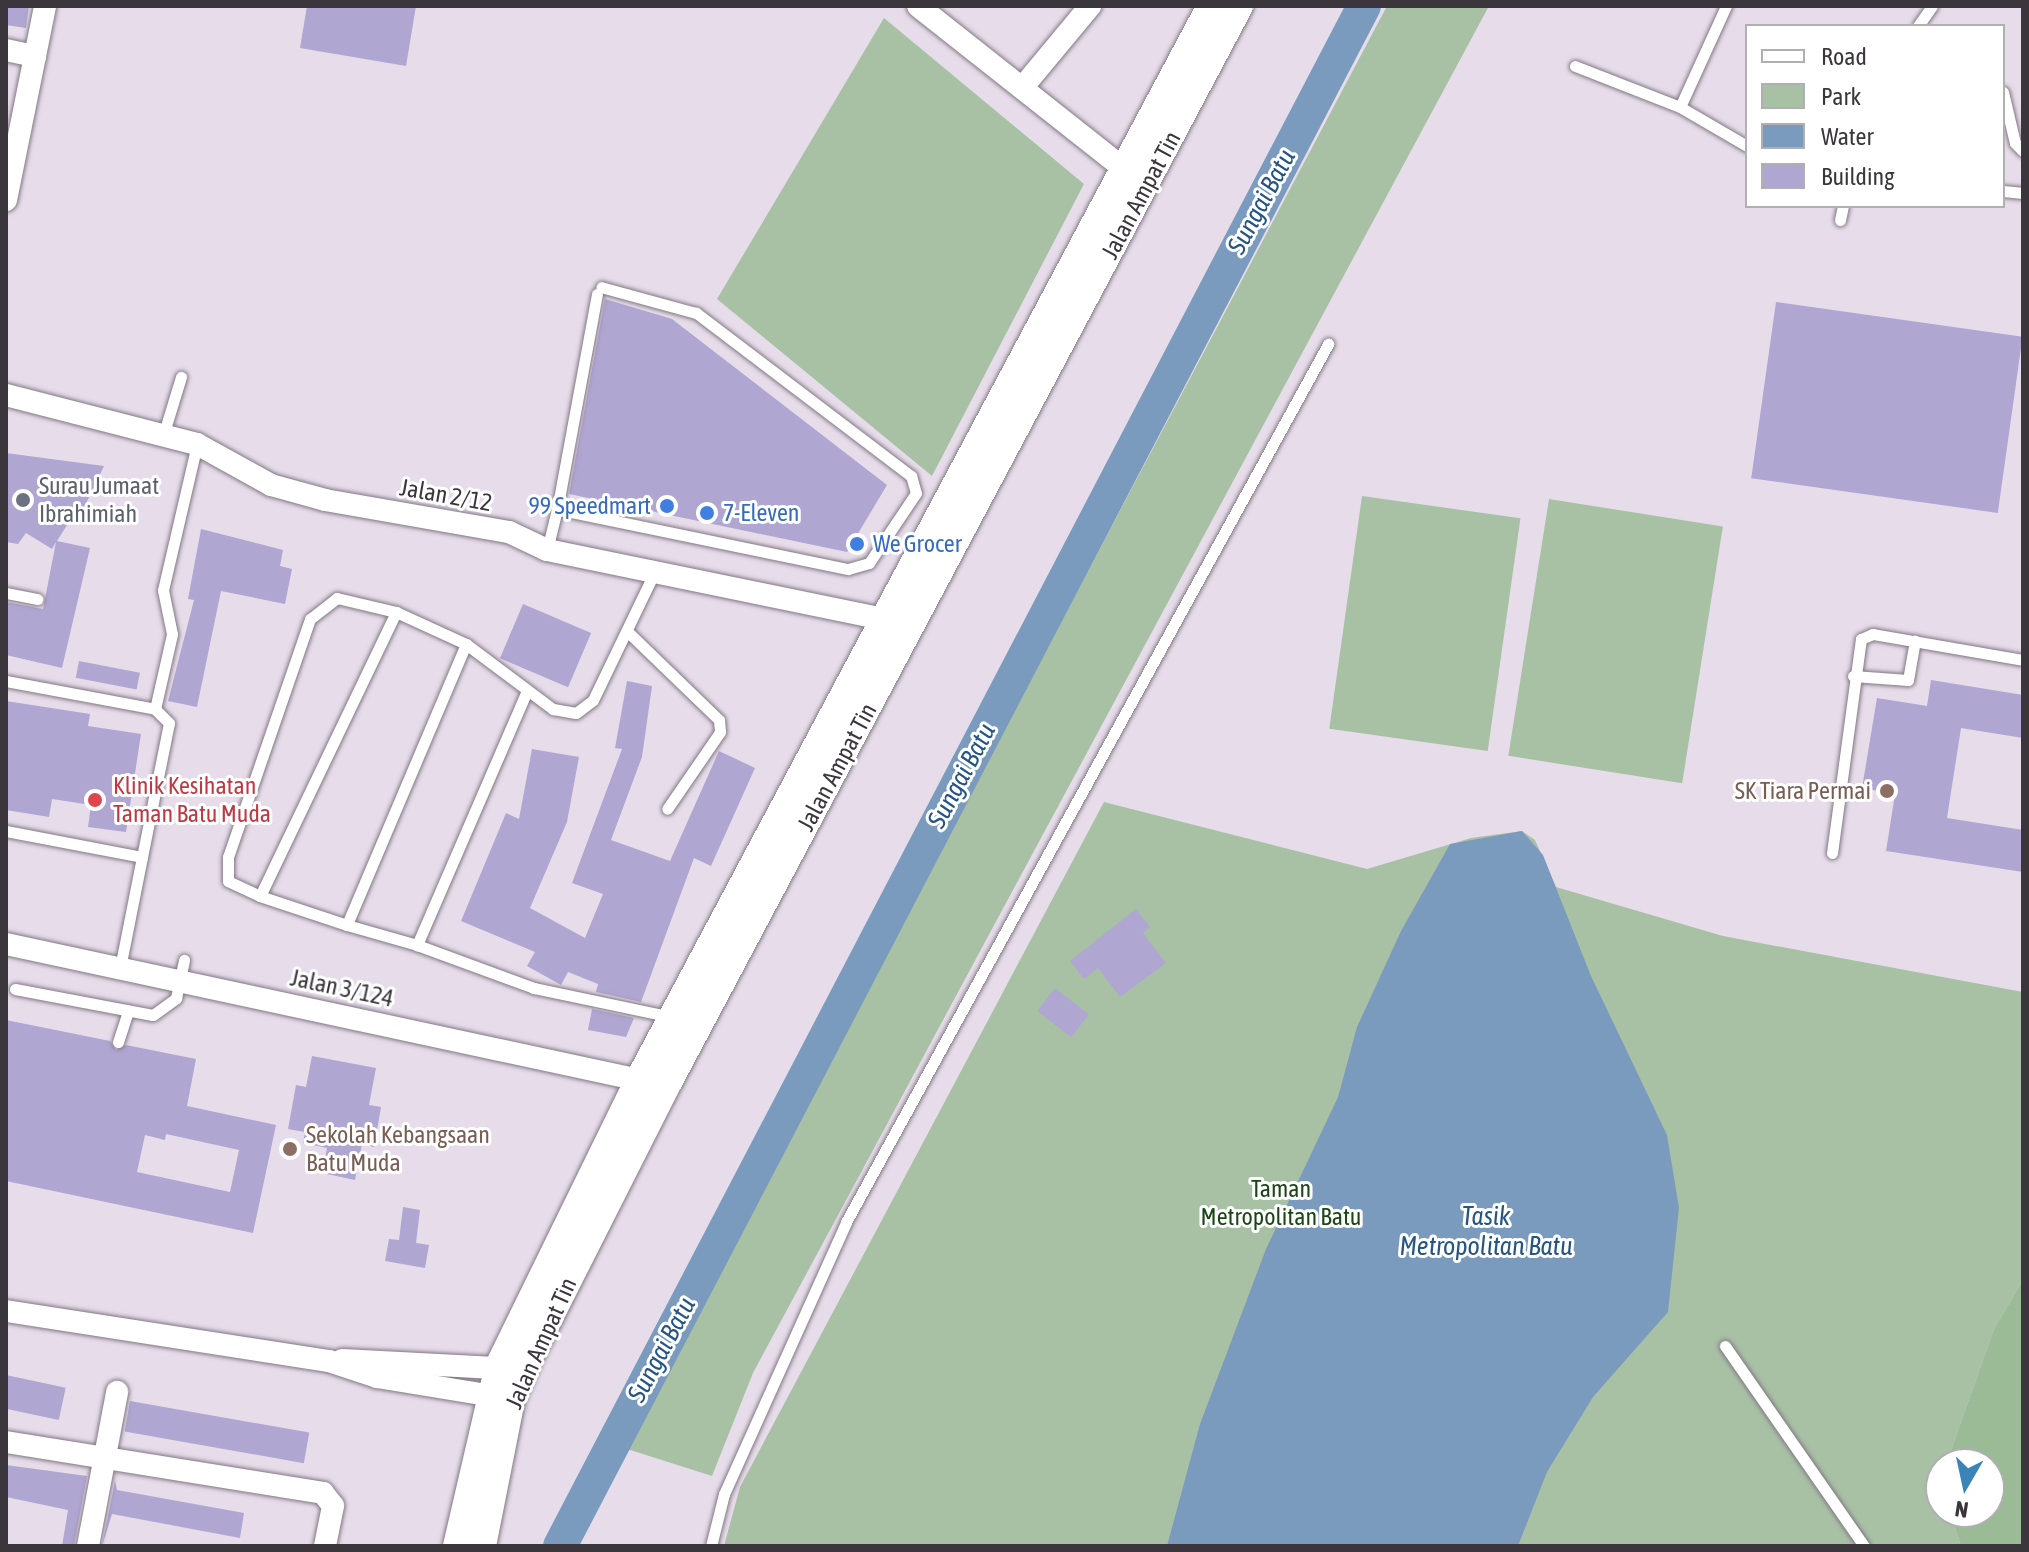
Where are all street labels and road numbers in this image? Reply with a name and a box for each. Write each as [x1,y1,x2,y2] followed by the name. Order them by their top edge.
[1095,126,1187,264] street label: Jalan Ampat Tin
[398,473,494,517] street label: Jalan 2/12
[791,698,883,836] street label: Jalan Ampat Tin
[288,963,396,1013] street label: Jalan 3/124
[499,1273,583,1413] street label: Jalan Ampat Tin

